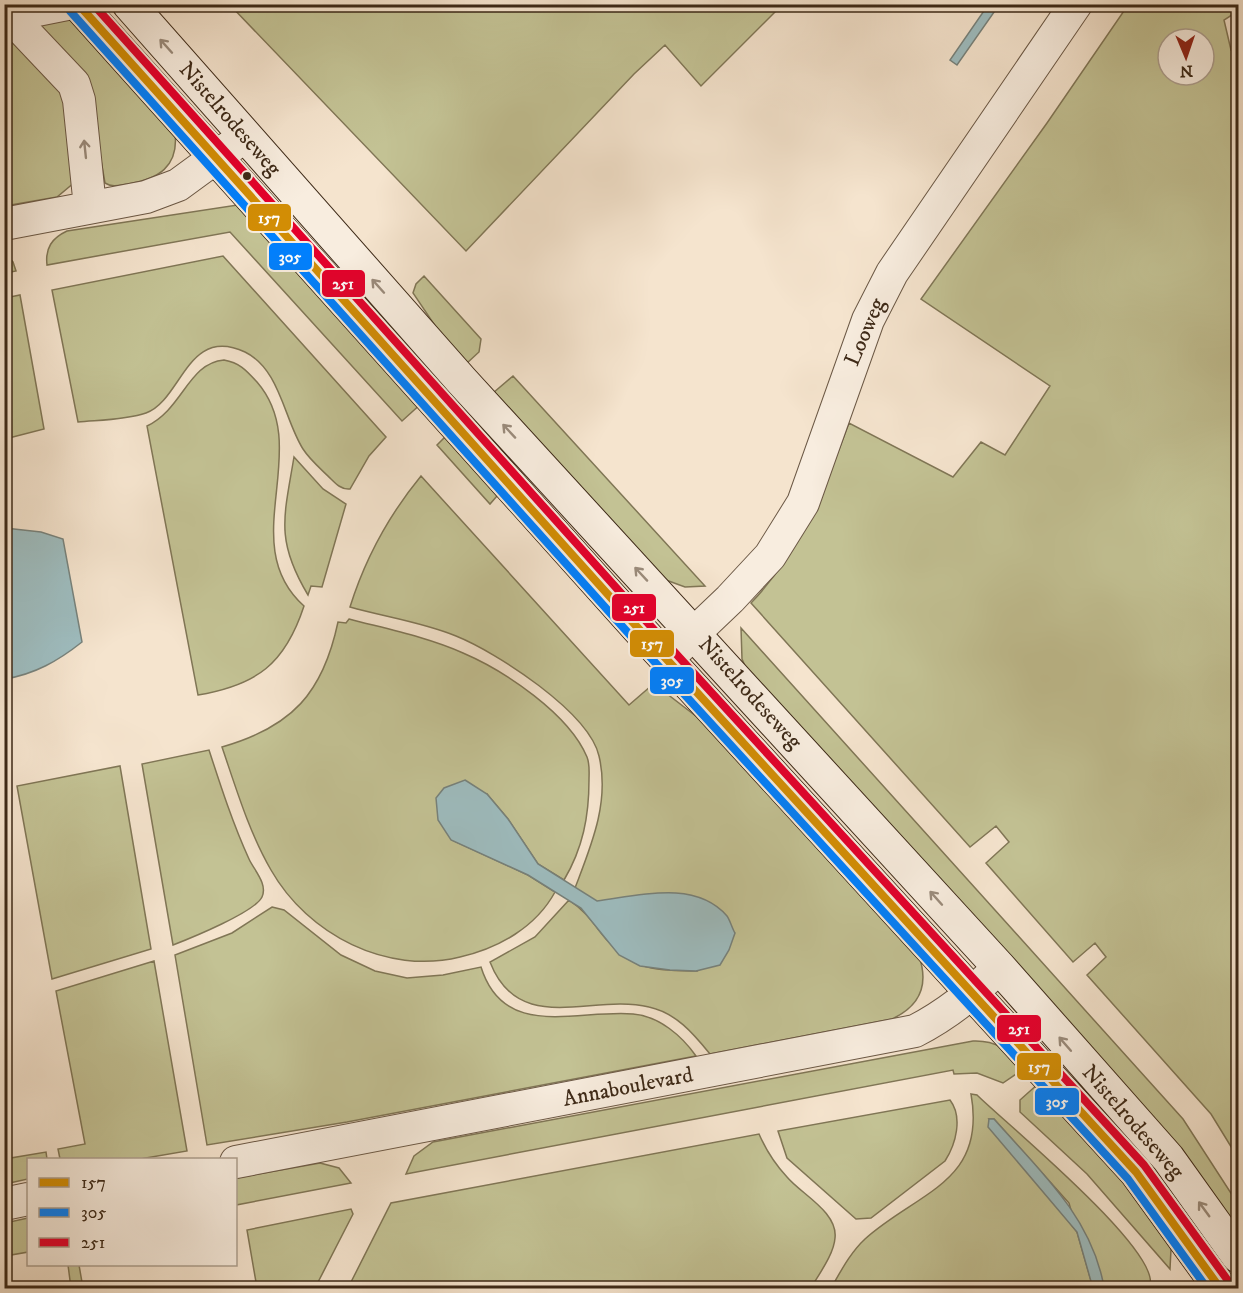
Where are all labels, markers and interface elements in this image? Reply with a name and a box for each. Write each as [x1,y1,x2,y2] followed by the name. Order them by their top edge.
[1156,27,1216,87] north arrow
[159,39,173,54] one-way arrow
[173,56,287,182] street label: Nistelrodeseweg
[1180,61,1193,81] text: N
[79,140,90,160] one-way arrow
[241,170,253,182] unlabelled marker
[247,203,292,232] line badge: 157
[258,208,280,228] text: 157
[268,242,313,271] line badge: 305
[279,247,301,267] text: 305
[321,269,366,298] line badge: 251
[332,274,354,294] text: 251
[371,279,385,294] one-way arrow
[839,294,891,370] street label: Looweg
[501,424,516,439] one-way arrow
[634,567,648,582] one-way arrow
[611,593,657,622] line badge: 251
[623,598,645,618] text: 251
[629,629,675,658] line badge: 157
[692,631,808,755] street label: Nistelrodeseweg
[641,634,663,654] text: 157
[649,666,695,695] line badge: 305
[661,671,683,691] text: 305
[929,891,943,906] one-way arrow
[996,1014,1042,1043] line badge: 251
[1008,1019,1030,1039] text: 251
[1058,1037,1072,1052] one-way arrow
[1016,1052,1062,1081] line badge: 157
[1028,1057,1050,1077] text: 157
[1076,1059,1190,1185] street label: Nistelrodeseweg
[561,1061,695,1113] street label: Annaboulevard
[1034,1087,1080,1116] line badge: 305
[1046,1092,1068,1112] text: 305
[27,1158,237,1266] legend
[81,1172,106,1194] text: 157
[1198,1201,1211,1217] one-way arrow
[81,1202,106,1224] text: 305
[81,1232,105,1254] text: 251

